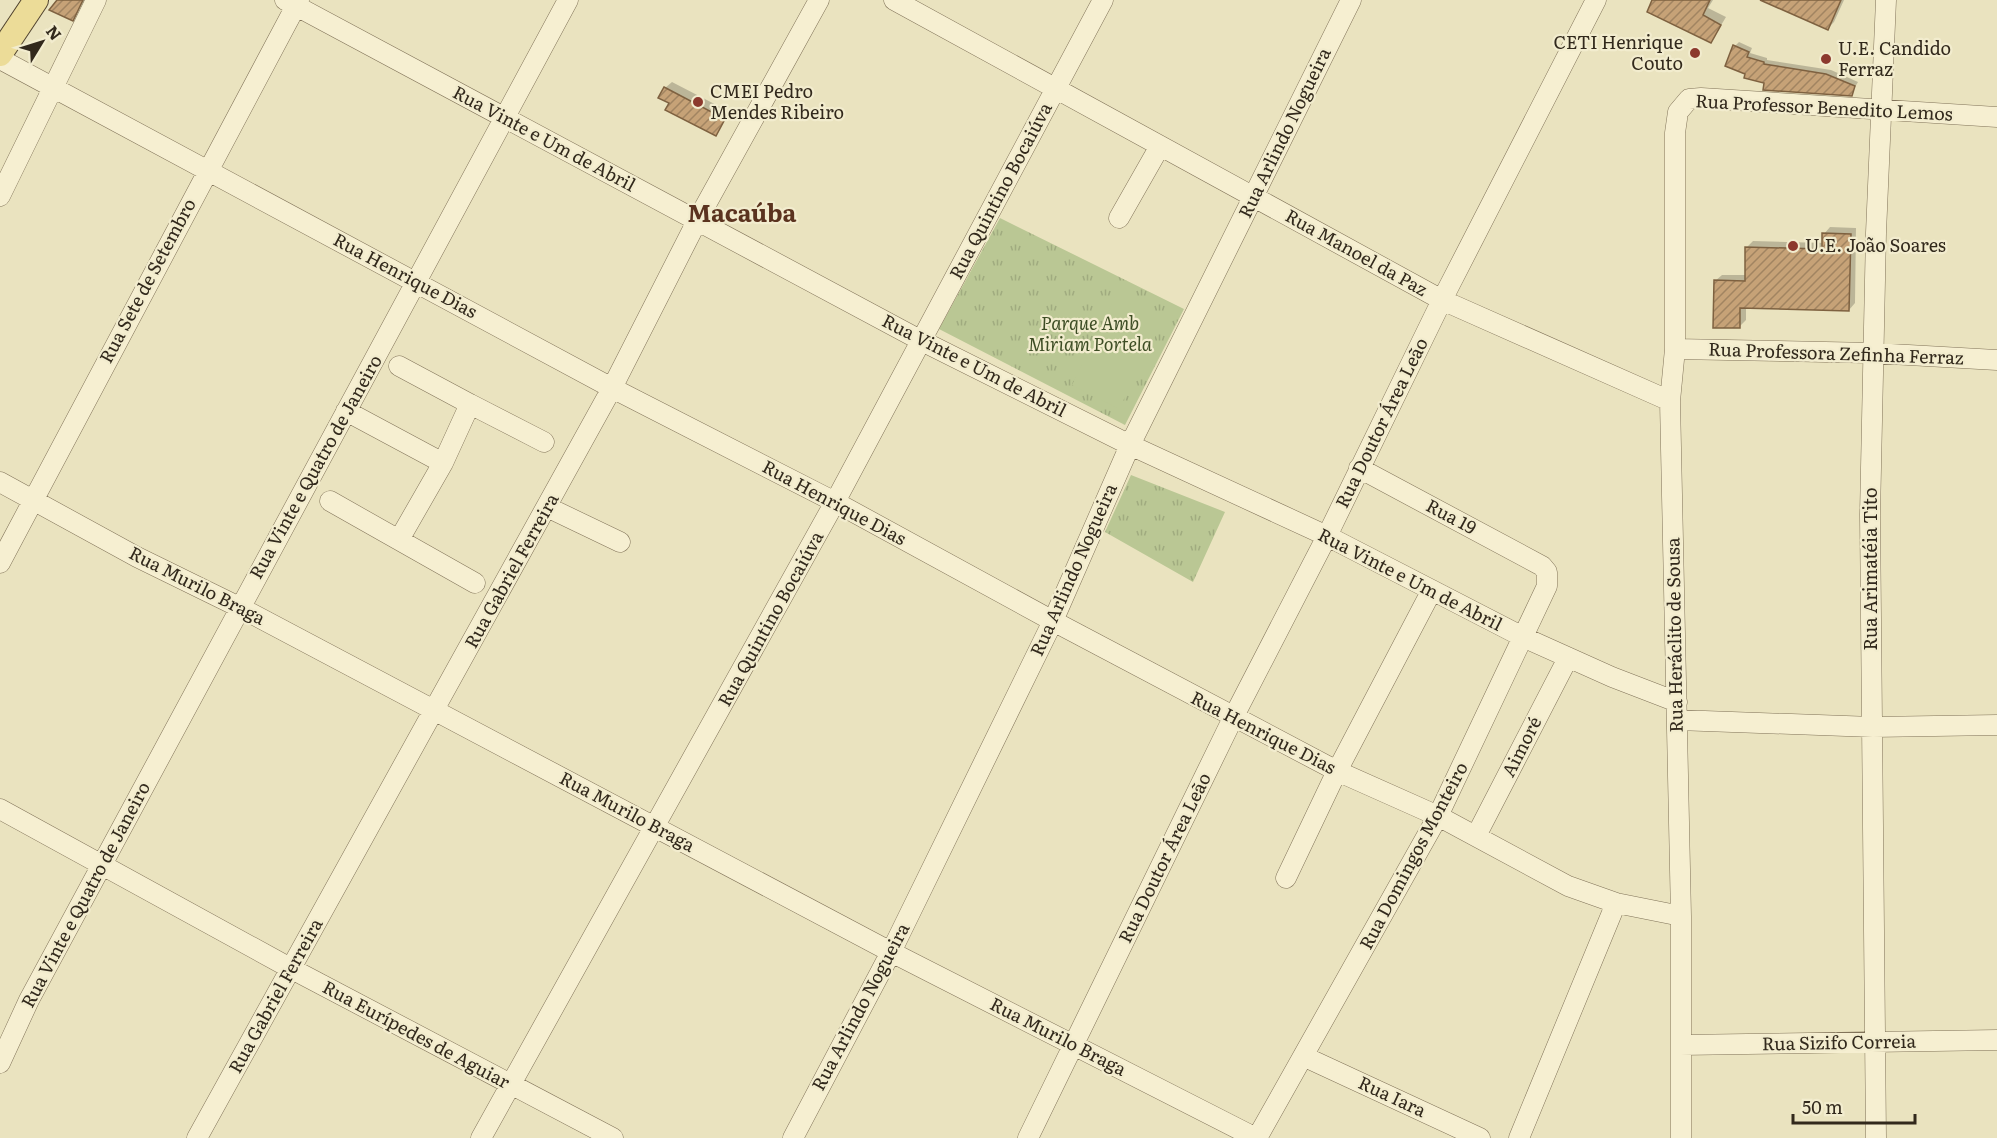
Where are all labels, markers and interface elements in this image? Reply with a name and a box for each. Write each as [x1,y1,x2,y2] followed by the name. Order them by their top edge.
[12,12,72,72] north arrow
[41,19,68,45] text: N
[1554,28,1683,76] place label: CETI Henrique Couto
[1838,34,1951,82] place label: U.E. Candido Ferraz
[1231,42,1337,222] street label: Rua Arlindo Nogueira
[1688,46,1702,60] marker: CETI Henrique Couto
[1819,52,1833,66] marker: U.E. Candido Ferraz
[710,77,844,125] place label: CMEI Pedro Mendes Ribeiro
[448,78,641,197] street label: Rua Vinte e Um de Abril
[1695,86,1953,127] street label: Rua Professor Benedito Lemos
[691,95,705,109] marker: CMEI Pedro Mendes Ribeiro
[942,97,1058,283] street label: Rua Quintino Bocaiúva
[92,193,202,368] street label: Rua Sete de Setembro
[688,194,797,229] district label: Macaúba
[1281,201,1433,302] street label: Rua Manoel da Paz
[329,225,483,324] street label: Rua Henrique Dias
[1805,231,1946,258] place label: U.E. João Soares
[1786,239,1800,253] marker: U.E. João Soares
[878,306,1072,423] street label: Rua Vinte e Um de Abril
[1028,309,1153,357] park label: Parque Amb Miriam Portela
[1328,333,1434,512] street label: Rua Doutor Área Leão
[1708,335,1965,370] street label: Rua Professora Zefinha Ferraz
[242,349,388,583] street label: Rua Vinte e Quatro de Janeiro
[758,452,912,551] street label: Rua Henrique Dias
[1022,478,1123,660] street label: Rua Arlindo Nogueira
[1856,487,1883,651] street label: Rua Arimatéia Tito
[457,488,565,653] street label: Rua Gabriel Ferreira
[1422,491,1482,540] street label: Rua 19
[1314,520,1508,637] street label: Rua Vinte e Um de Abril
[710,525,829,711] street label: Rua Quintino Bocaiúva
[1658,537,1689,733] street label: Rua Heráclito de Sousa
[125,539,271,631] street label: Rua Murilo Braga
[1186,683,1341,780] street label: Rua Henrique Dias
[1494,711,1547,781] street label: Aimoré
[1352,757,1474,954] street label: Rua Domingos Monteiro
[555,764,700,858] street label: Rua Murilo Braga
[1111,768,1217,947] street label: Rua Doutor Área Leão
[13,776,156,1012] street label: Rua Vinte e Quatro de Janeiro
[221,913,329,1078] street label: Rua Gabriel Ferreira
[804,917,916,1095] street label: Rua Arlindo Nogueira
[318,973,516,1095] street label: Rua Eurípedes de Aguiar
[986,990,1132,1082] street label: Rua Murilo Braga
[1762,1027,1917,1056] street label: Rua Sizifo Correia
[1354,1068,1431,1123] street label: Rua Iara
[1793,1087,1914,1125] scale bar
[1802,1093,1843,1120] text: 50 m

